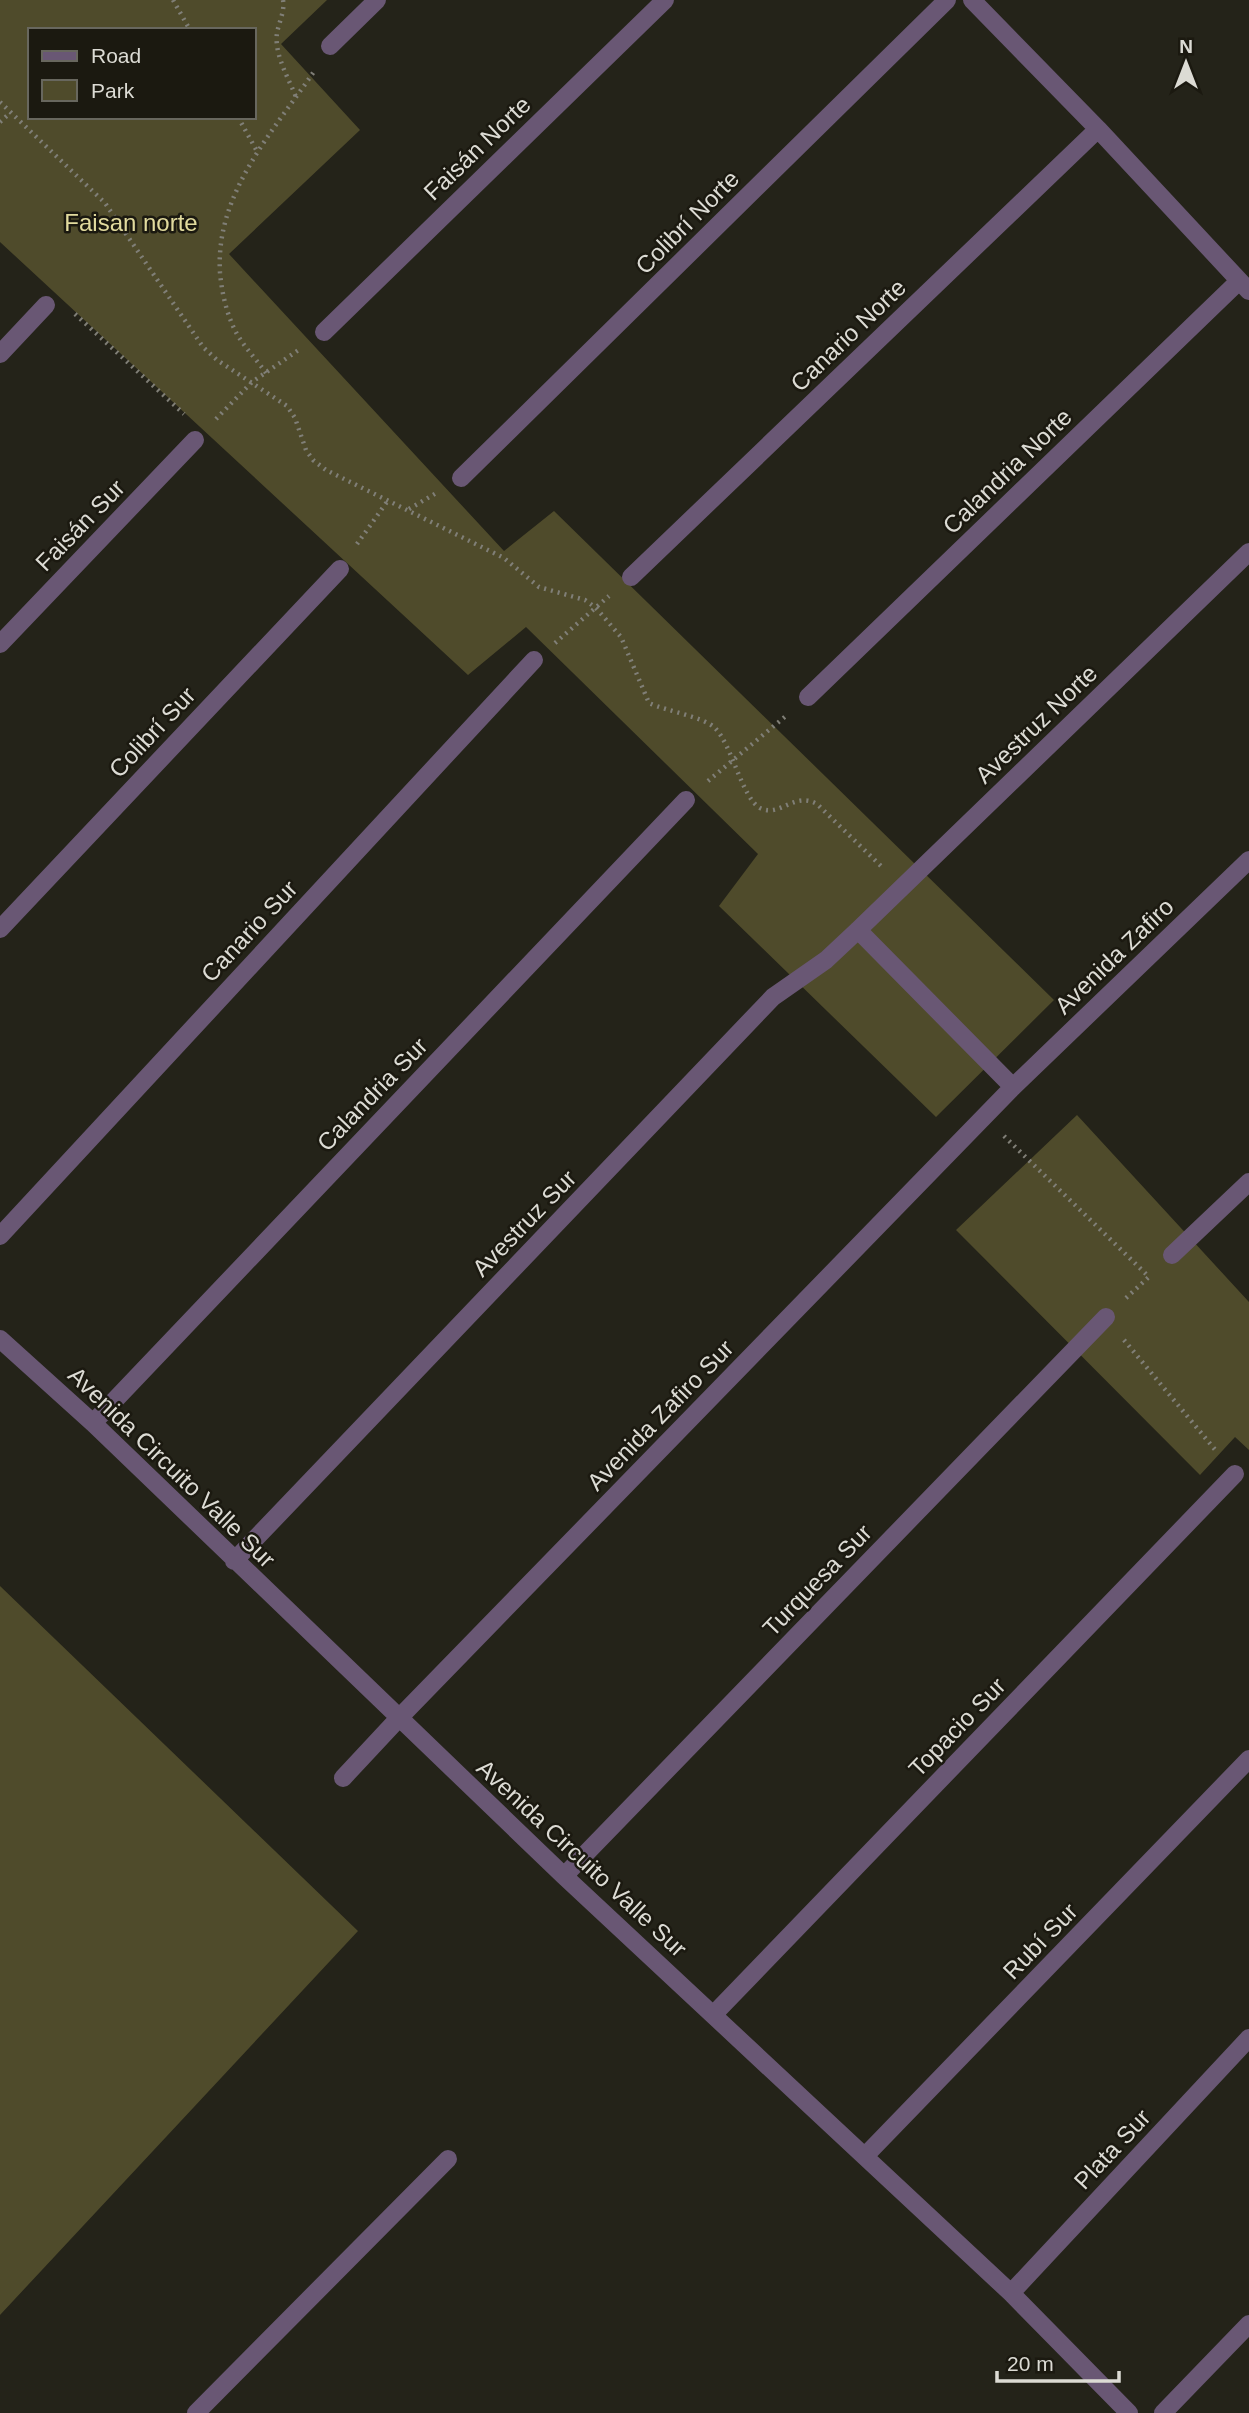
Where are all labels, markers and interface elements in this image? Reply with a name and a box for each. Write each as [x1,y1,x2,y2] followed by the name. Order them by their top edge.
[28,28,256,119] legend
[1151,28,1221,98] north arrow
[1179,36,1193,57] text: N
[91,44,141,67] text: Road
[91,79,135,102] text: Park
[418,91,536,205] street label: Faisán Norte
[630,165,744,279] street label: Colibrí Norte
[64,209,198,236] park label: Faisan norte
[785,273,911,397] street label: Canario Norte
[937,403,1077,539] street label: Calandria Norte
[30,474,130,576] street label: Faisán Sur
[970,659,1102,789] street label: Avestruz Norte
[103,681,201,783] street label: Colibrí Sur
[195,875,303,987] street label: Canario Sur
[1049,893,1179,1019] street label: Avenida Zafiro
[311,1032,433,1156] street label: Calandria Sur
[467,1164,581,1282] street label: Avestruz Sur
[581,1334,739,1496] street label: Avenida Zafiro Sur
[63,1361,281,1573] street label: Avenida Circuito Valle Sur
[757,1519,877,1641] street label: Turquesa Sur
[903,1672,1011,1782] street label: Topacio Sur
[472,1754,692,1962] street label: Avenida Circuito Valle Sur
[997,1898,1083,1984] street label: Rubí Sur
[1068,2104,1156,2194] street label: Plata Sur
[997,2340,1120,2384] scale bar
[1007,2352,1054,2375] text: 20 m

